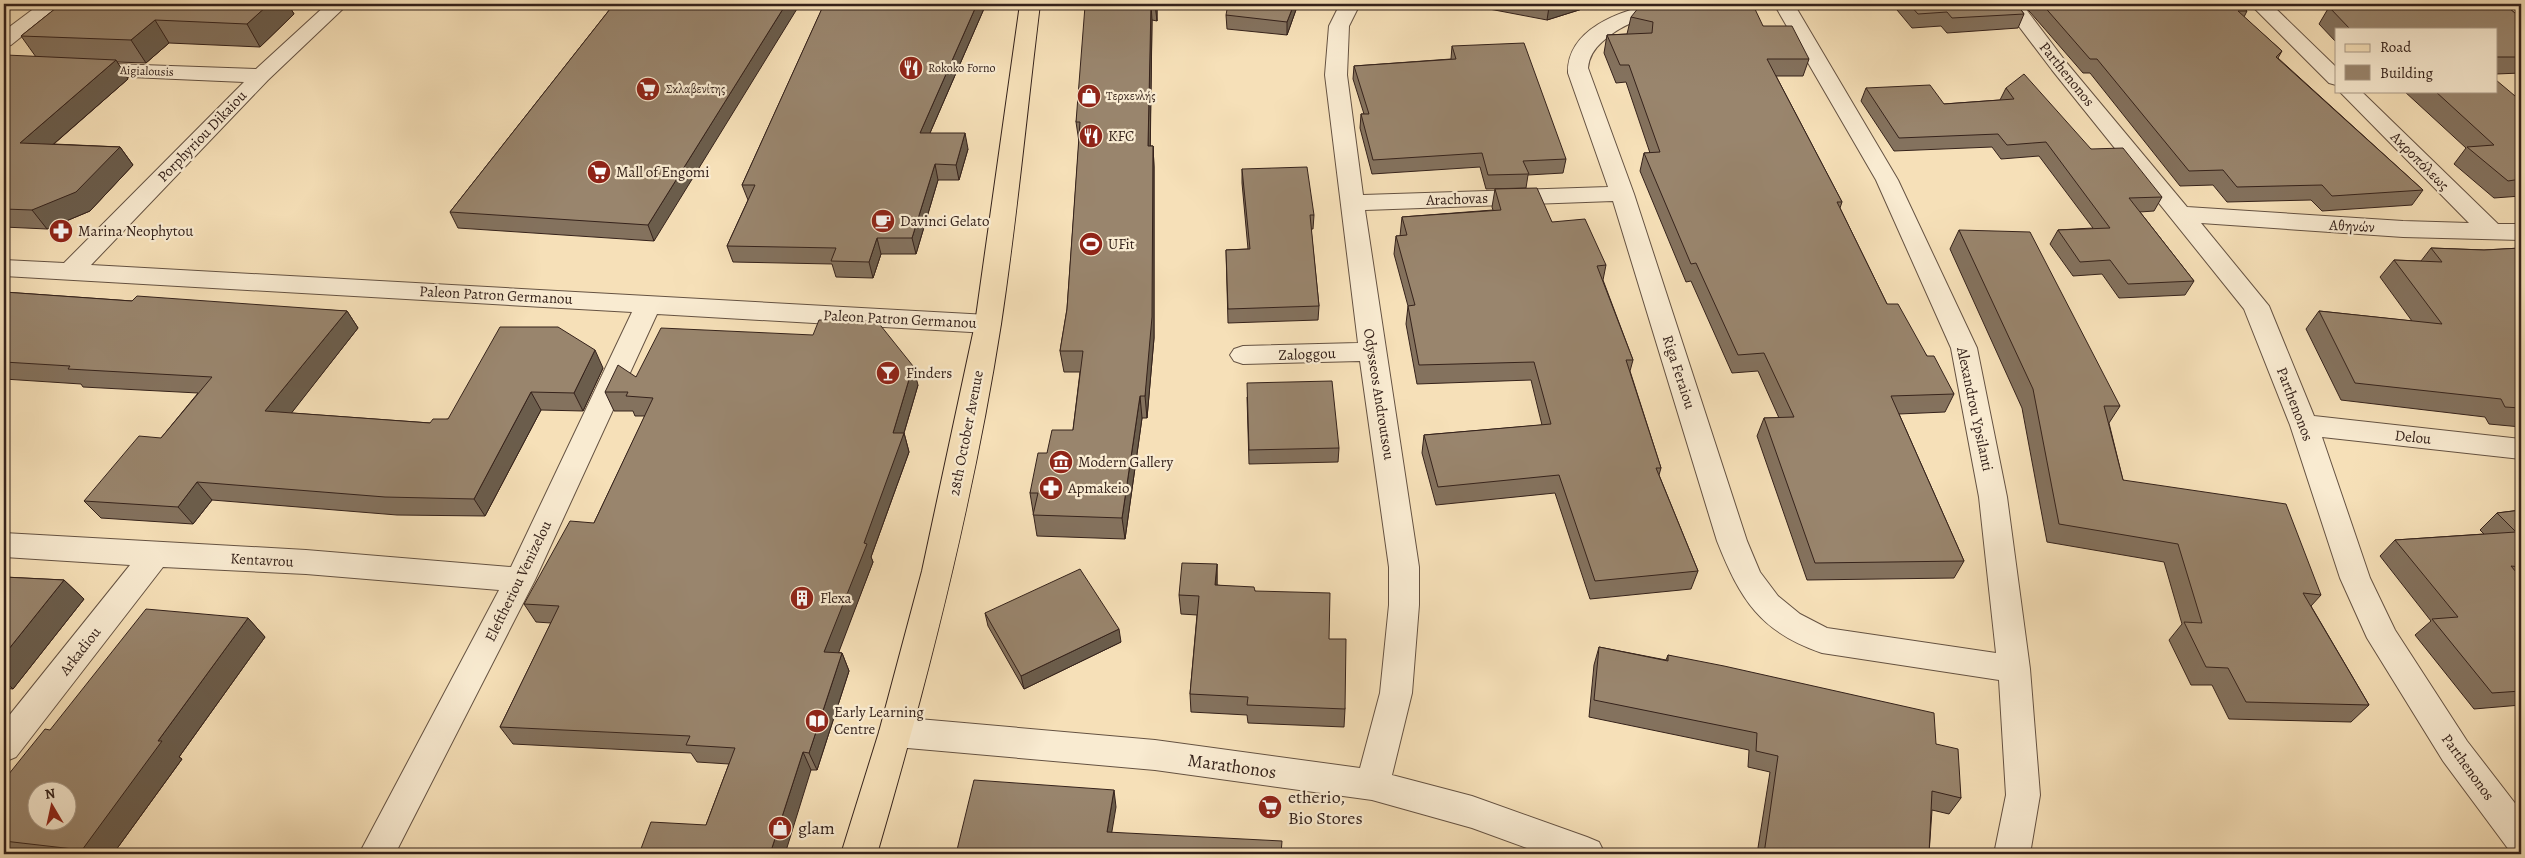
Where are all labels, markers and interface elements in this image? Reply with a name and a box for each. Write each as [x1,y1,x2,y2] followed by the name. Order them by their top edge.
[2335,28,2498,92] legend
[2035,37,2099,111] street label: Parthenonos
[2380,37,2412,57] text: Road
[898,55,924,81] restaurant icon: Rokoko Forno
[928,60,995,76] place label: Rokoko Forno
[119,62,174,80] street label: Aigialousis
[2380,63,2433,83] text: Building
[635,76,661,102] supermarket icon: Σκλαβενίτης
[666,81,725,97] place label: Σκλαβενίτης
[1076,83,1102,109] shop icon: Τερκενλής
[153,85,252,186] street label: Porphyriou Dikaiou
[1106,88,1156,104] place label: Τερκενλής
[1078,123,1104,149] restaurant icon: KFC
[1108,126,1134,146] place label: KFC
[2385,126,2454,195] street label: Ακροπόλεως
[586,159,612,185] supermarket icon: Mall of Engomi
[616,162,710,182] place label: Mall of Engomi
[1425,188,1488,210] street label: Arachovas
[870,208,896,234] cafe icon: Davinci Gelato
[900,211,989,231] place label: Davinci Gelato
[2328,215,2375,237] street label: Αθηνών
[48,218,74,244] pharmacy icon: Marina Neophytou
[78,221,194,241] place label: Marina Neophytou
[1078,231,1104,257] sports icon: UFit
[1108,234,1135,254] place label: UFit
[419,281,574,309] street label: Paleon Patron Germanou
[823,305,978,333] street label: Paleon Patron Germanou
[1359,327,1399,462] street label: Odysseos Androutsou
[1658,332,1701,412] street label: Riga Feraiou
[1278,343,1337,365] street label: Zaloggou
[1952,344,1998,473] street label: Alexandrou Ypsilanti
[875,360,901,386] bar icon: Finders
[906,363,952,383] place label: Finders
[2272,364,2318,444] street label: Parthenonos
[944,368,988,497] street label: 28th October Avenue
[2394,425,2433,449] street label: Delou
[1048,449,1074,475] museum icon: Modern Gallery
[1078,452,1173,472] place label: Modern Gallery
[1038,475,1064,501] pharmacy icon: Apmakeio
[1067,478,1129,498] place label: Apmakeio
[480,516,556,645] street label: Eleftheriou Venizelou
[230,548,295,572] street label: Kentavrou
[789,585,815,611] building icon: Flexa
[820,588,852,608] place label: Flexa
[54,622,106,680] street label: Arkadiou
[834,702,924,739] place label: Early Learning Centre
[804,708,830,734] library icon: Early Learning Centre
[2437,730,2499,804] street label: Parthenonos
[1186,748,1278,784] street label: Marathonos
[28,780,78,830] north arrow
[44,783,57,804] text: N
[1288,785,1363,830] place label: etherio, Bio Stores
[1257,794,1283,820] supermarket icon: etherio, Bio Stores
[767,815,793,841] shop icon: glam
[798,816,835,840] place label: glam

